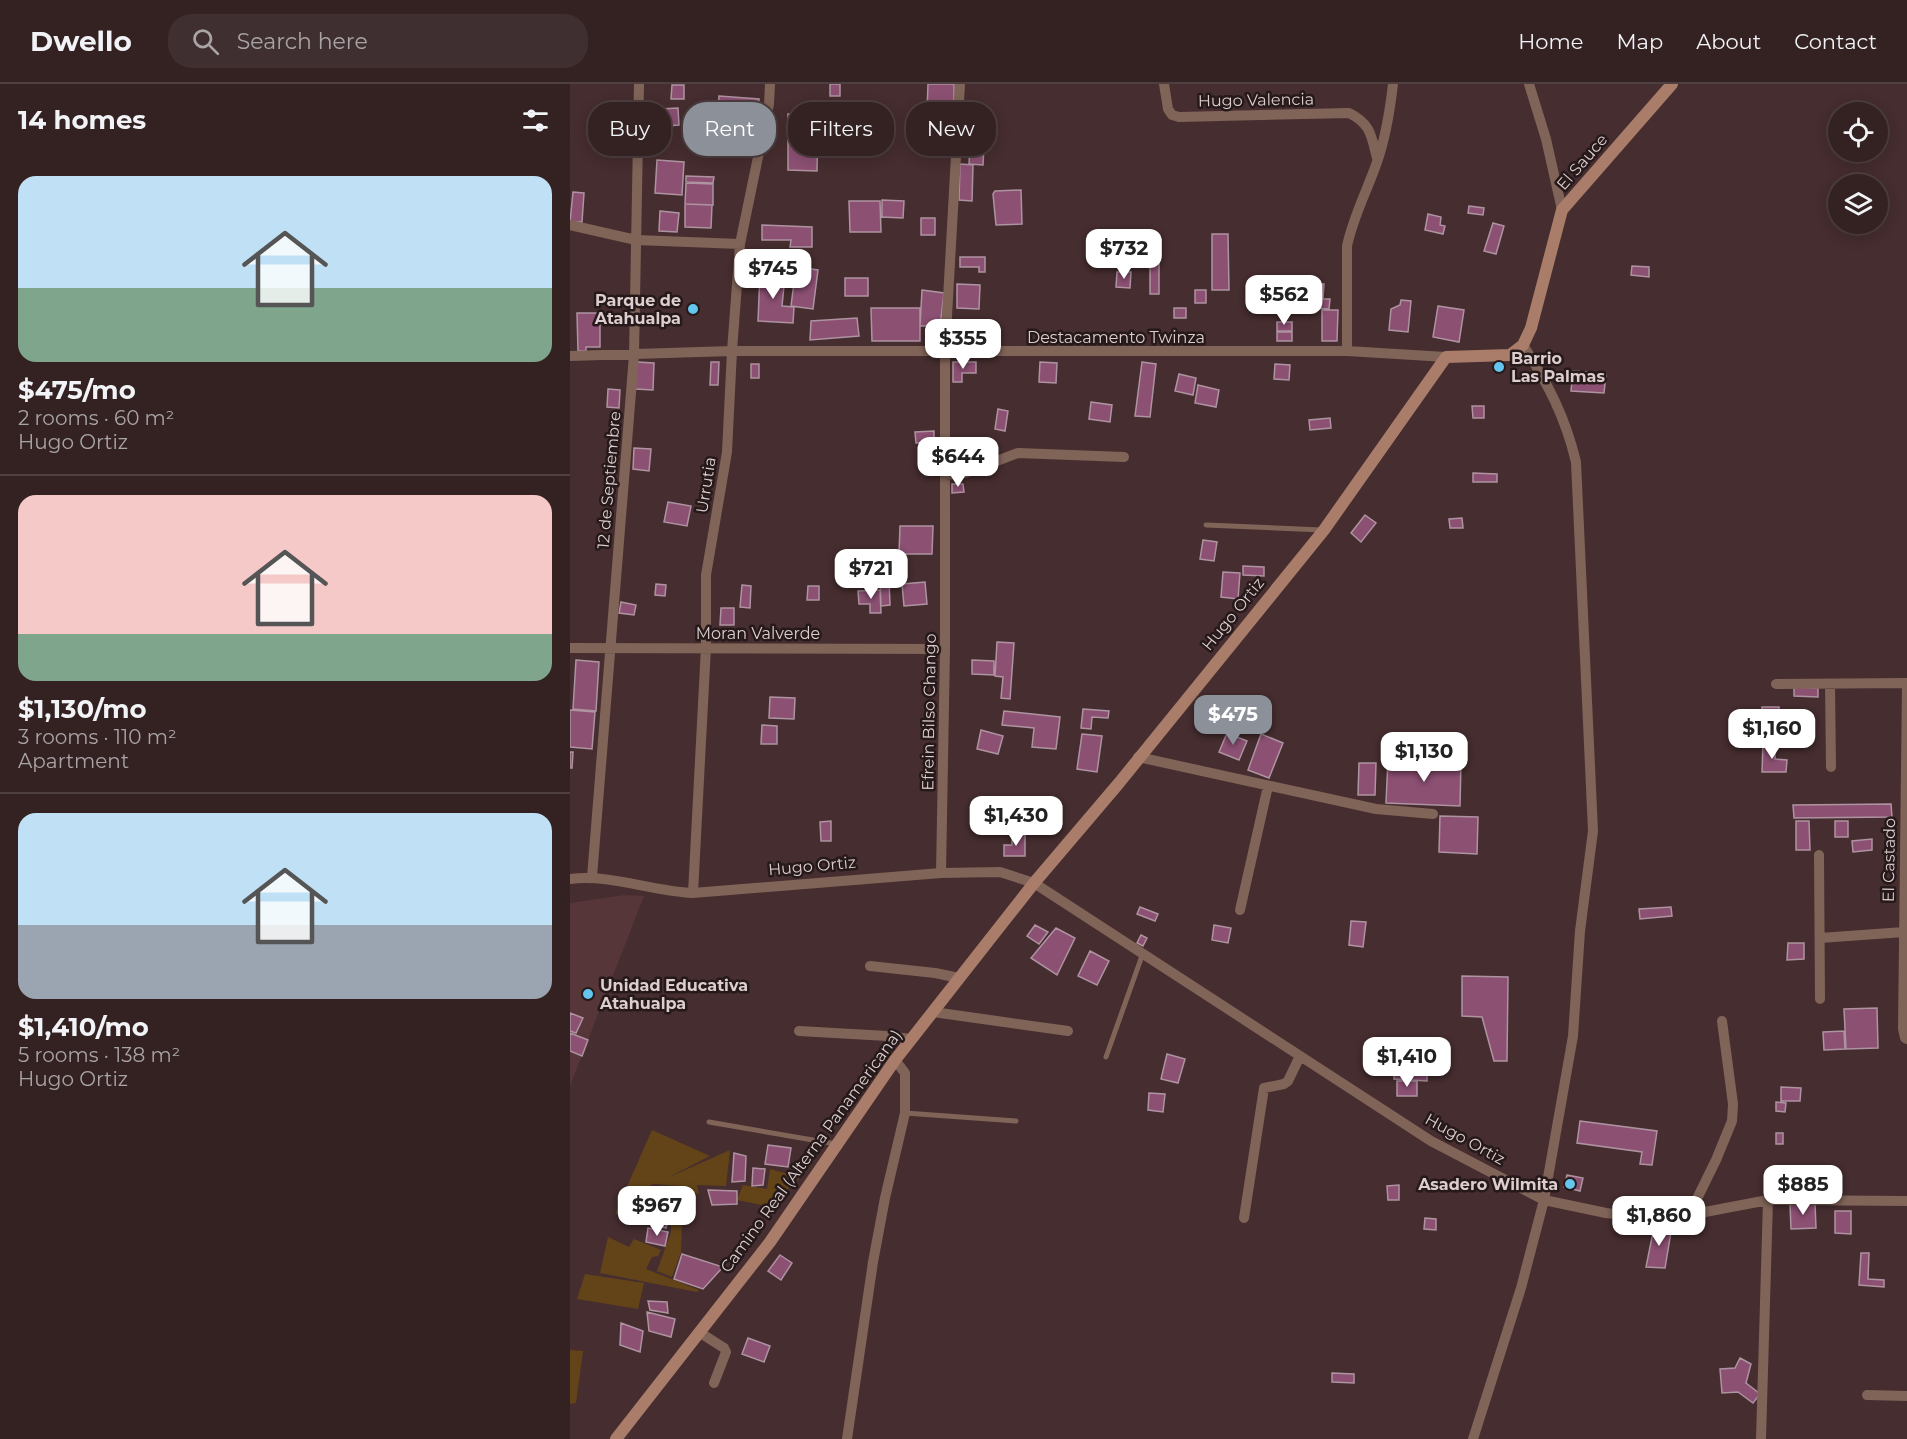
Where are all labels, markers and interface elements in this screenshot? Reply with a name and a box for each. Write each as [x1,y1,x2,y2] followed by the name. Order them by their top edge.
[168,14,588,68] search box
[30,24,132,58] text: Dwello
[189,25,222,58] icon: search
[237,28,368,55] text: Search here
[1518,29,1583,54] text: Home
[1616,29,1663,54] text: Map
[1696,29,1761,54] text: About
[1794,29,1877,54] text: Contact
[1198,89,1314,111] street label: Hugo Valencia
[588,102,671,156] chip: Buy
[683,102,776,156] chip: Rent
[788,102,894,156] chip: Filters
[906,102,996,156] chip: New
[1828,102,1888,234] map controls
[1828,102,1888,162] button: locate
[18,104,146,136] text: 14 homes
[519,104,552,137] icon: filters
[1553,130,1611,194] street label: El Sauce
[1828,174,1888,234] button: layers
[231,215,339,323] icon: home
[1088,229,1160,280] pin: $732
[1100,236,1148,260] text: $732
[737,249,809,300] pin: $745
[748,256,798,280] text: $745
[1248,275,1320,326] pin: $562
[1259,282,1309,306] text: $562
[594,291,681,328] place label: Parque de Atahualpa
[686,302,700,316] marker: Parque de Atahualpa
[927,319,999,370] pin: $355
[939,326,987,350] text: $355
[1027,328,1205,347] street label: Destacamento Twinza
[1511,349,1605,386] place label: Barrio Las Palmas
[1492,360,1506,374] marker: Barrio Las Palmas
[18,374,136,406] text: $475/mo
[18,406,174,430] text: 2 rooms · 60 m²
[594,410,624,550] street label: 12 de Septiembre
[18,430,128,454] text: Hugo Ortiz
[922,437,994,488] pin: $644
[931,444,985,468] text: $644
[692,456,720,514] street label: Urrutia
[231,534,339,642] icon: home
[835,549,907,600] pin: $721
[849,556,893,580] text: $721
[1198,574,1268,654] street label: Hugo Ortiz
[696,624,820,643] street label: Moran Valverde
[918,633,940,791] street label: Efrein Bilso Chango
[18,693,147,725] text: $1,130/mo
[1197,695,1269,746] pin: $475
[1208,702,1258,726] text: $475
[1723,709,1821,760] pin: $1,160
[1742,716,1802,740] text: $1,160
[18,725,177,749] text: 3 rooms · 110 m²
[1375,732,1473,783] pin: $1,130
[1395,739,1453,763] text: $1,130
[18,749,129,773] text: Apartment
[967,796,1065,847] pin: $1,430
[984,803,1048,827] text: $1,430
[1879,818,1899,902] street label: El Castado
[231,852,339,960] icon: home
[767,853,857,879] street label: Hugo Ortiz
[599,976,748,1013] place label: Unidad Educativa Atahualpa
[581,987,595,1001] marker: Unidad Educativa Atahualpa
[18,1011,149,1043] text: $1,410/mo
[716,1026,906,1276] street label: Camino Real (Alterna Panamericana)
[1358,1037,1456,1088] pin: $1,410
[18,1043,180,1067] text: 5 rooms · 138 m²
[1377,1044,1437,1068] text: $1,410
[18,1067,128,1091] text: Hugo Ortiz
[1422,1109,1508,1169] street label: Hugo Ortiz
[1767,1165,1839,1216] pin: $885
[1777,1172,1829,1196] text: $885
[1417,1175,1558,1194] place label: Asadero Wilmita
[1563,1177,1577,1191] marker: Asadero Wilmita
[621,1186,693,1237] pin: $967
[632,1193,682,1217] text: $967
[1610,1196,1708,1247] pin: $1,860
[1626,1203,1692,1227] text: $1,860

